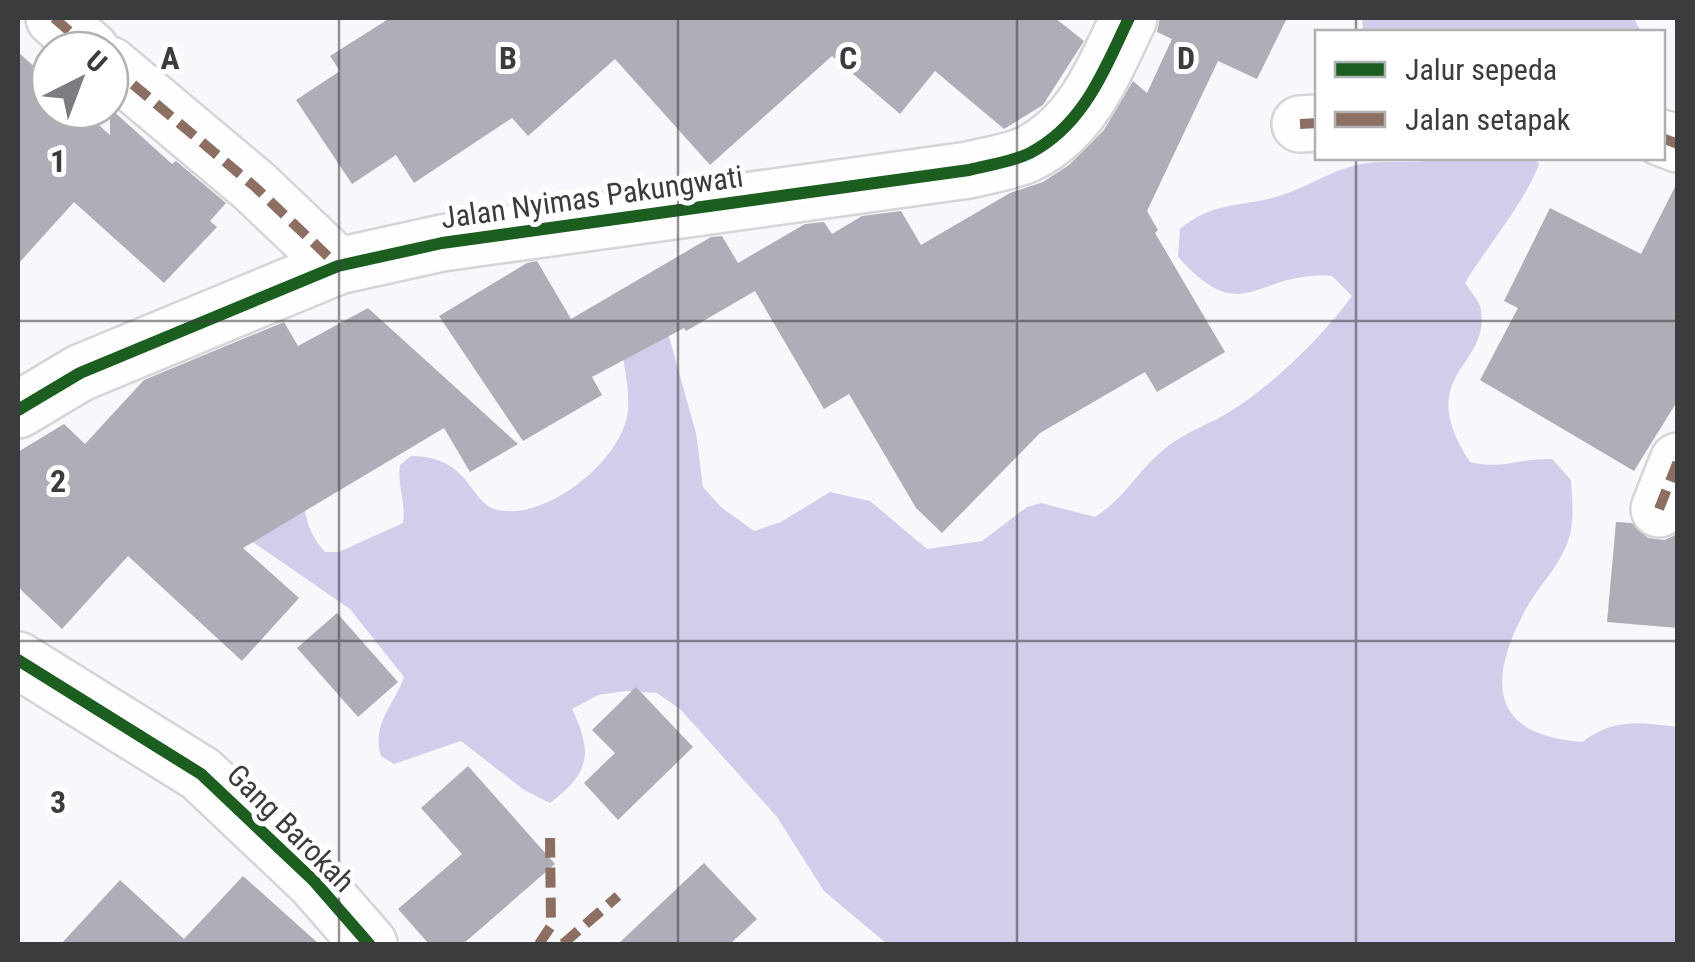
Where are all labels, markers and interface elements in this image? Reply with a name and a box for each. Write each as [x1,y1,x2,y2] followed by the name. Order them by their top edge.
[30,30,130,130] north arrow
[1315,30,1665,160] legend
[160,39,180,77] text: A
[499,39,517,77] text: B
[839,39,857,77] text: C
[1177,39,1195,77] text: D
[79,44,113,79] text: U
[1405,52,1557,87] text: Jalur sepeda
[1405,102,1571,137] text: Jalan setapak
[50,142,66,180] text: 1
[439,158,745,236] street label: Jalan Nyimas Pakungwati
[50,462,66,500] text: 2
[220,757,362,899] street label: Gang Barokah
[50,783,66,821] text: 3

